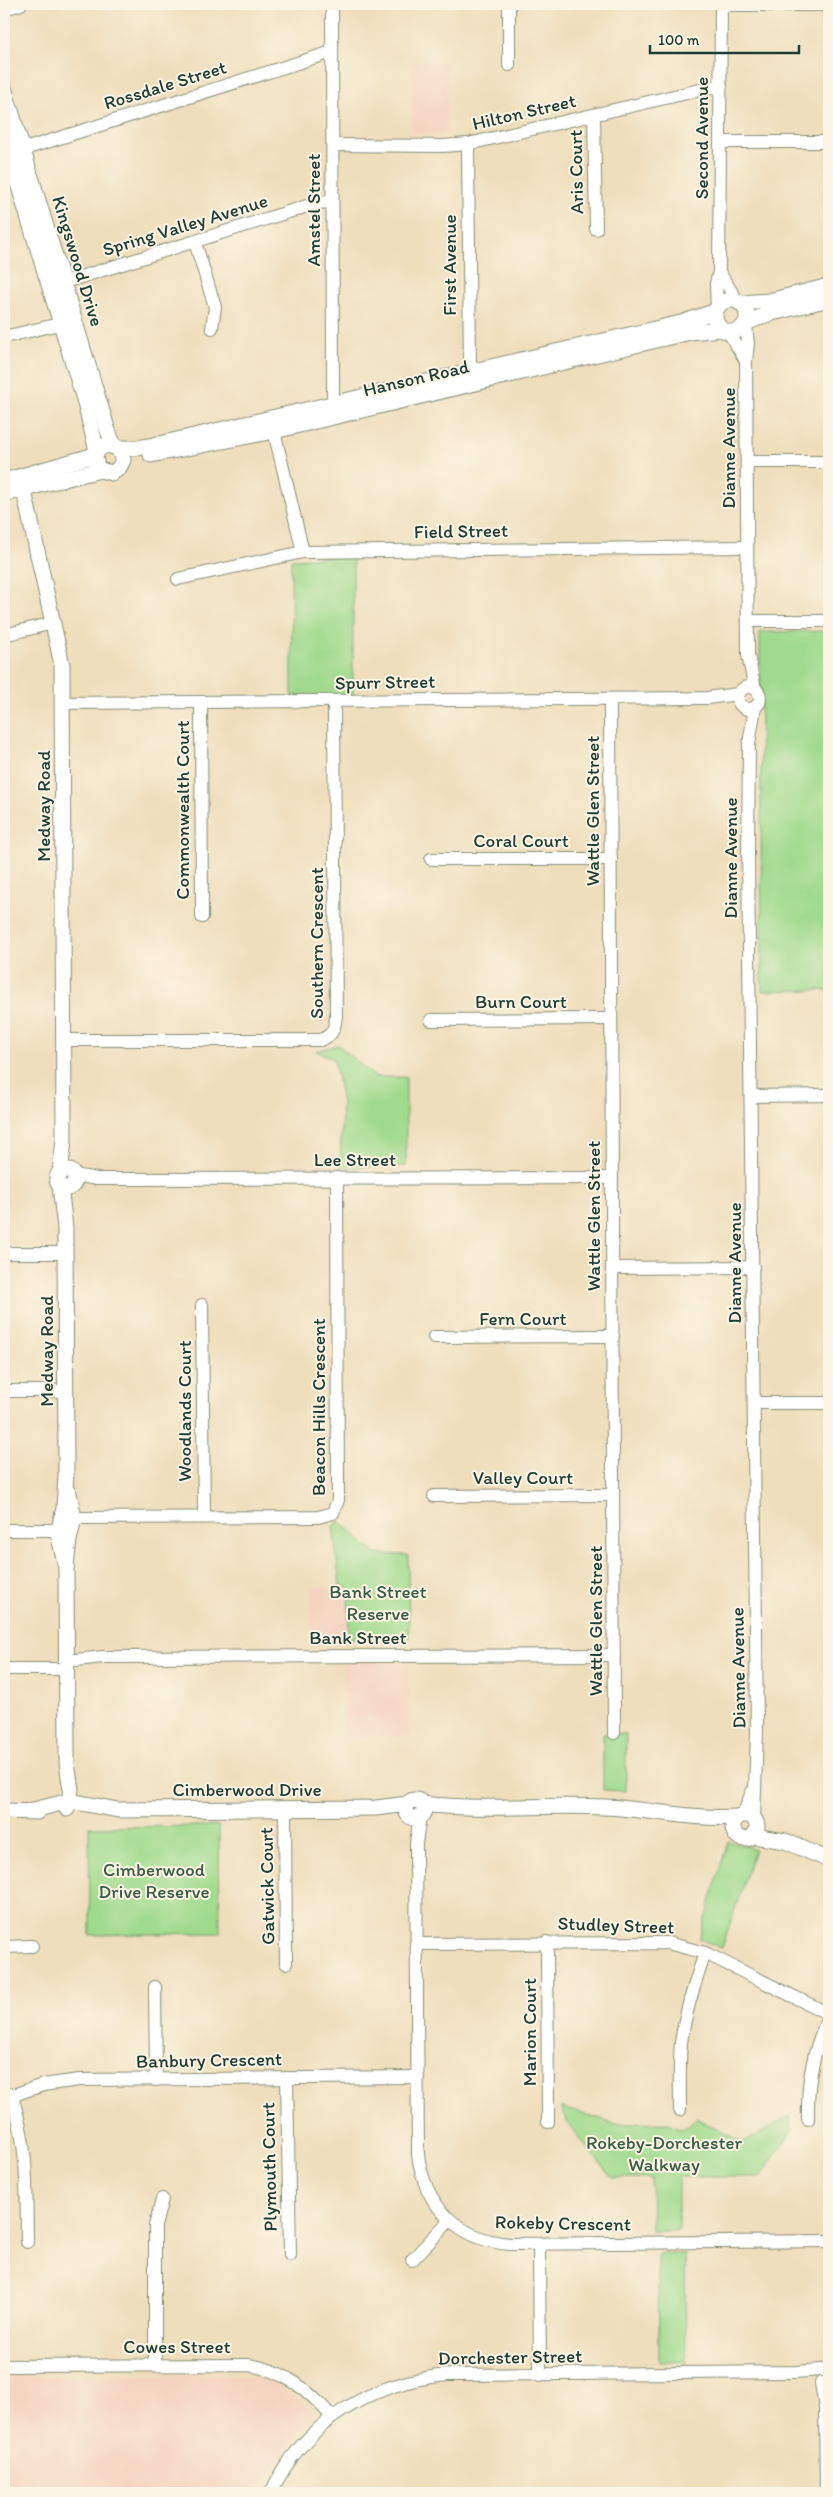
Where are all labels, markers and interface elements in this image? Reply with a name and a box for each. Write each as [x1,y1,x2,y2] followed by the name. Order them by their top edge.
[650,22,799,54] scale bar
[658,31,700,49] text: 100 m
[101,55,229,115] street label: Rossdale Street
[690,77,713,199] street label: Second Avenue
[470,89,578,135] street label: Hilton Street
[564,130,588,214] street label: Aris Court
[302,153,325,267] street label: Amstel Street
[100,189,270,261] street label: Spring Valley Avenue
[47,193,109,329] street label: Kingswood Drive
[438,214,461,316] street label: First Avenue
[361,354,472,401] street label: Hanson Road
[717,387,740,509] street label: Dianne Avenue
[414,519,508,543] street label: Field Street
[335,670,435,694] street label: Spurr Street
[171,720,194,900] street label: Commonwealth Court
[581,736,604,886] street label: Wattle Glen Street
[32,750,55,862] street label: Medway Road
[719,797,742,919] street label: Dianne Avenue
[473,829,569,852] street label: Coral Court
[305,867,328,1019] street label: Southern Crescent
[475,990,567,1013] street label: Burn Court
[582,1141,605,1291] street label: Wattle Glen Street
[314,1148,396,1171] street label: Lee Street
[723,1202,746,1324] street label: Dianne Avenue
[35,1295,58,1407] street label: Medway Road
[479,1307,567,1330] street label: Fern Court
[307,1318,330,1496] street label: Beacon Hills Crescent
[173,1340,196,1482] street label: Woodlands Court
[473,1466,573,1489] street label: Valley Court
[584,1546,607,1696] street label: Wattle Glen Street
[329,1580,427,1625] park label: Bank Street Reserve
[725,1607,751,1729] street label: Dianne Avenue
[309,1626,407,1649] street label: Bank Street
[172,1778,322,1801] street label: Cimberwood Drive
[254,1827,280,1945] street label: Gatwick Court
[99,1858,210,1903] park label: Cimberwood Drive Reserve
[557,1911,675,1939] street label: Studley Street
[518,1978,541,2086] street label: Marion Court
[136,2047,282,2073] street label: Banbury Crescent
[256,2102,282,2232] street label: Plymouth Court
[586,2131,743,2176] park label: Rokeby-Dorchester Walkway
[495,2210,631,2236] street label: Rokeby Crescent
[123,2335,231,2358] street label: Cowes Street
[438,2344,582,2370] street label: Dorchester Street

